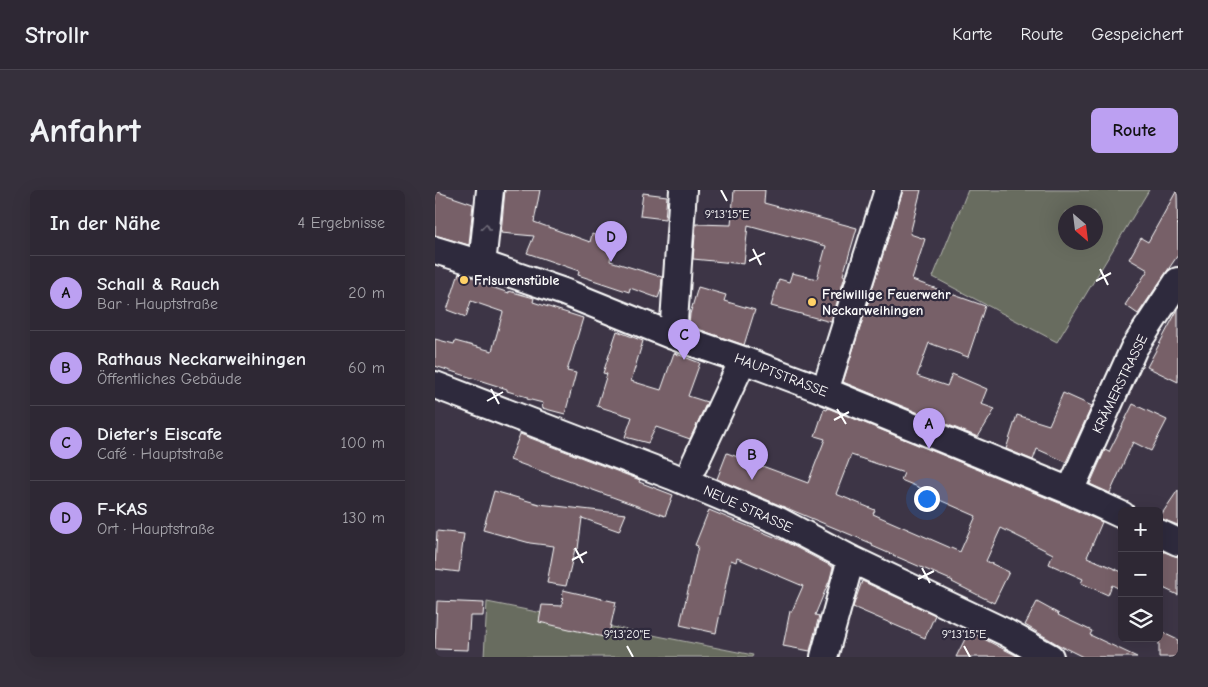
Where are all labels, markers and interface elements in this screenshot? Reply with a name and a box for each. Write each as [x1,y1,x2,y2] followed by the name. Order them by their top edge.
[25,21,89,49] text: Strollr
[952,24,992,45] text: Karte
[1020,24,1063,45] text: Route
[1091,24,1183,45] text: Gespeichert
[1091,108,1178,153] button: Route
[30,110,141,151] text: Anfahrt
[1058,205,1103,250] north arrow
[705,207,749,221] text: 9°13'15"E
[50,211,160,235] text: In der Nähe
[298,214,385,232] text: 4 Ergebnisse
[595,221,627,262] pin: D
[480,223,491,231] one-way arrow
[474,272,560,289] place label: Frisurenstüble
[97,273,220,295] text: Schall & Rauch
[458,274,470,286] marker: Frisurenstüble
[62,284,70,302] text: A
[348,284,385,302] text: 20 m
[822,286,951,319] place label: Freiwillige Feuerwehr Neckarweihingen
[97,295,218,313] text: Bar · Hauptstraße
[806,296,818,308] marker: Freiwillige Feuerwehr Neckarweihingen
[668,319,700,360] pin: C
[1089,332,1151,436] street label: KRÄMERSTRASSE
[97,348,306,370] text: Rathaus Neckarweihingen
[732,349,830,401] street label: HAUPTSTRASSE
[61,359,71,377] text: B
[348,359,385,377] text: 60 m
[97,370,242,388] text: Öffentliches Gebäude
[913,408,945,449] pin: A
[97,423,222,445] text: Dieter‘s Eiscafe
[61,434,71,452] text: C
[341,434,385,452] text: 100 m
[736,439,768,480] pin: B
[97,445,223,463] text: Café · Hauptstraße
[701,482,795,536] street label: NEUE STRASSE
[914,486,940,512] your location
[97,498,147,520] text: F-KAS
[1118,507,1163,642] map controls
[1118,507,1163,552] button: +
[61,509,71,527] text: D
[342,509,385,527] text: 130 m
[97,520,215,538] text: Ort · Hauptstraße
[1118,552,1163,597] button: −
[1118,597,1163,642] button: layers
[604,627,650,641] text: 9°13'20"E
[942,627,986,641] text: 9°13'15"E

